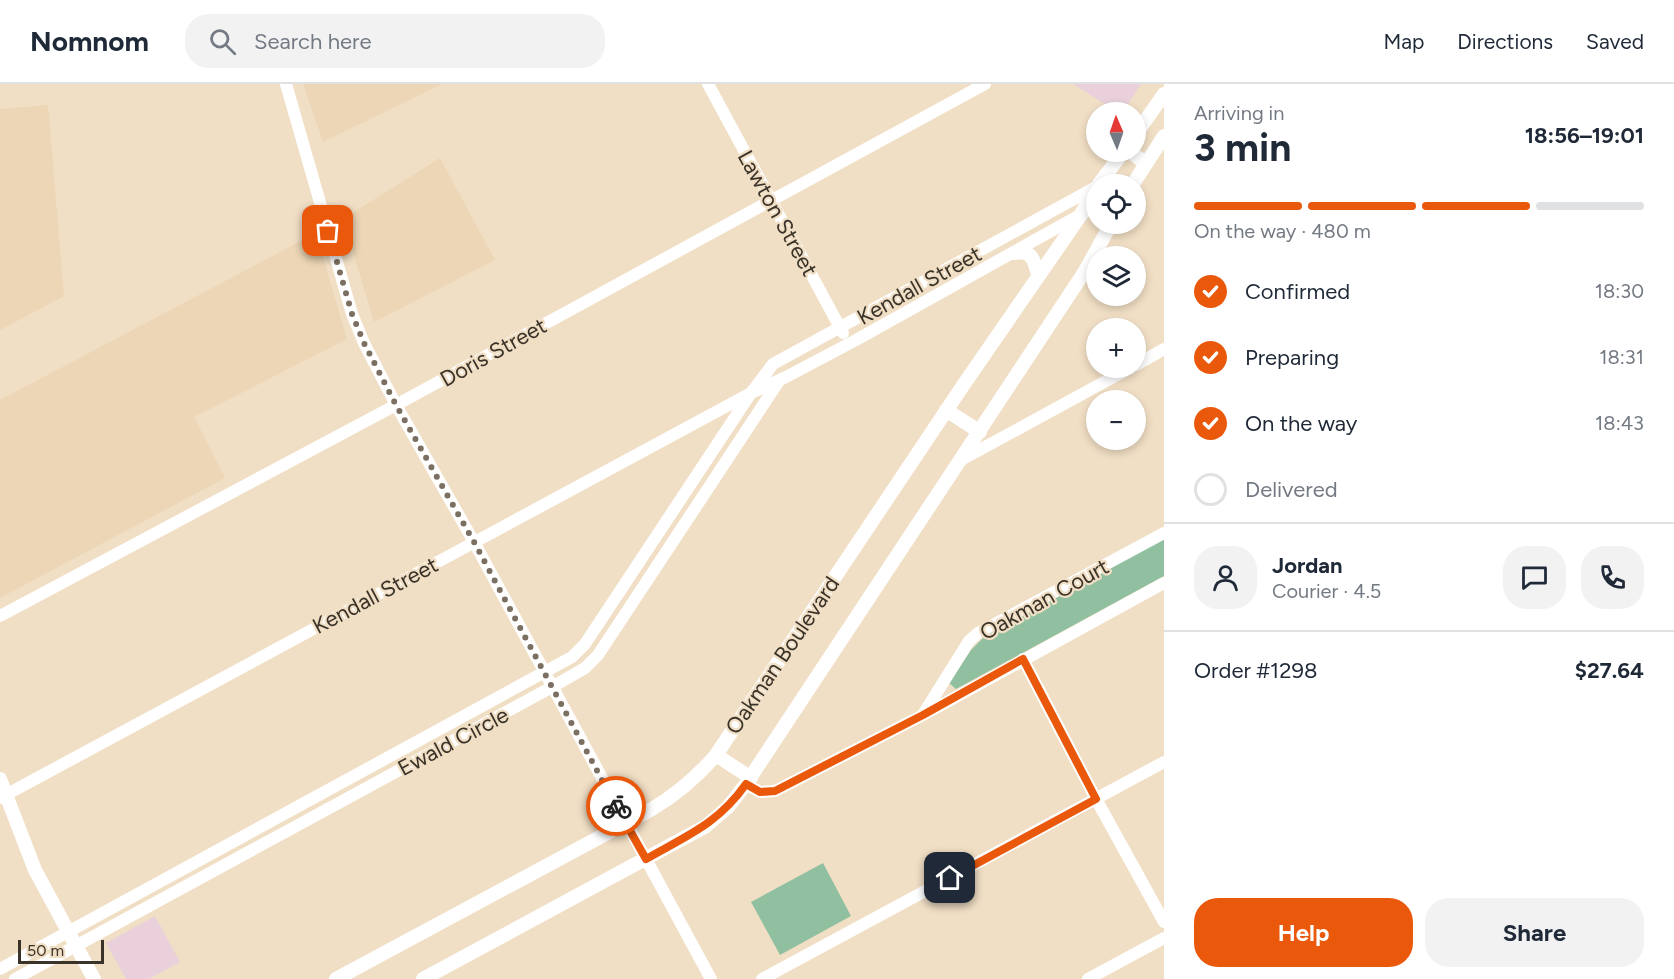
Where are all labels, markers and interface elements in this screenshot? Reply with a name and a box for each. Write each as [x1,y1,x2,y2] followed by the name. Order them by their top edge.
[185,14,605,68] search box
[30,24,149,58] text: Nomnom
[206,25,239,58] icon: search
[254,28,371,55] text: Search here
[1383,29,1424,54] text: Map
[1457,29,1553,54] text: Directions
[1586,29,1644,54] text: Saved
[1194,101,1284,125] text: Arriving in
[1086,102,1146,162] north arrow
[1086,102,1146,450] map controls
[1525,122,1644,149] text: 18:56–19:01
[1194,124,1291,171] text: 3 min
[732,145,823,281] street label: Lawton Street
[1086,174,1146,234] button: locate
[302,205,353,256] pin
[311,214,344,247] icon: bag
[1194,219,1371,243] text: On the way · 480 m
[852,240,986,331] street label: Kendall Street
[1086,246,1146,306] button: layers
[1194,275,1227,308] icon: check
[1245,278,1350,305] text: Confirmed
[1595,279,1644,303] text: 18:30
[435,312,551,393] street label: Doris Street
[1086,318,1146,378] button: +
[1194,341,1227,374] icon: check
[1245,344,1339,371] text: Preparing
[1599,345,1644,369] text: 18:31
[1086,390,1146,450] button: −
[1194,407,1227,440] icon: check
[1245,410,1357,437] text: On the way
[1595,411,1644,435] text: 18:43
[1245,476,1338,503] text: Delivered
[1194,546,1257,609] button: person
[1503,546,1566,609] button: chat
[1581,546,1644,609] button: phone
[308,551,443,640] street label: Kendall Street
[1272,552,1343,579] text: Jordan
[975,553,1113,646] street label: Oakman Court
[720,571,845,739] street label: Oakman Boulevard
[1272,579,1381,603] text: Courier · 4.5
[1194,657,1317,684] text: Order #1298
[1575,657,1644,684] text: $27.64
[393,701,513,782] street label: Ewald Circle
[586,776,646,836] courier
[600,790,633,823] icon: bike
[924,852,975,903] pin
[933,861,966,894] icon: home
[1194,898,1413,967] button: Help
[1425,898,1644,967] button: Share
[18,937,104,964] scale bar
[27,941,64,960] text: 50 m

